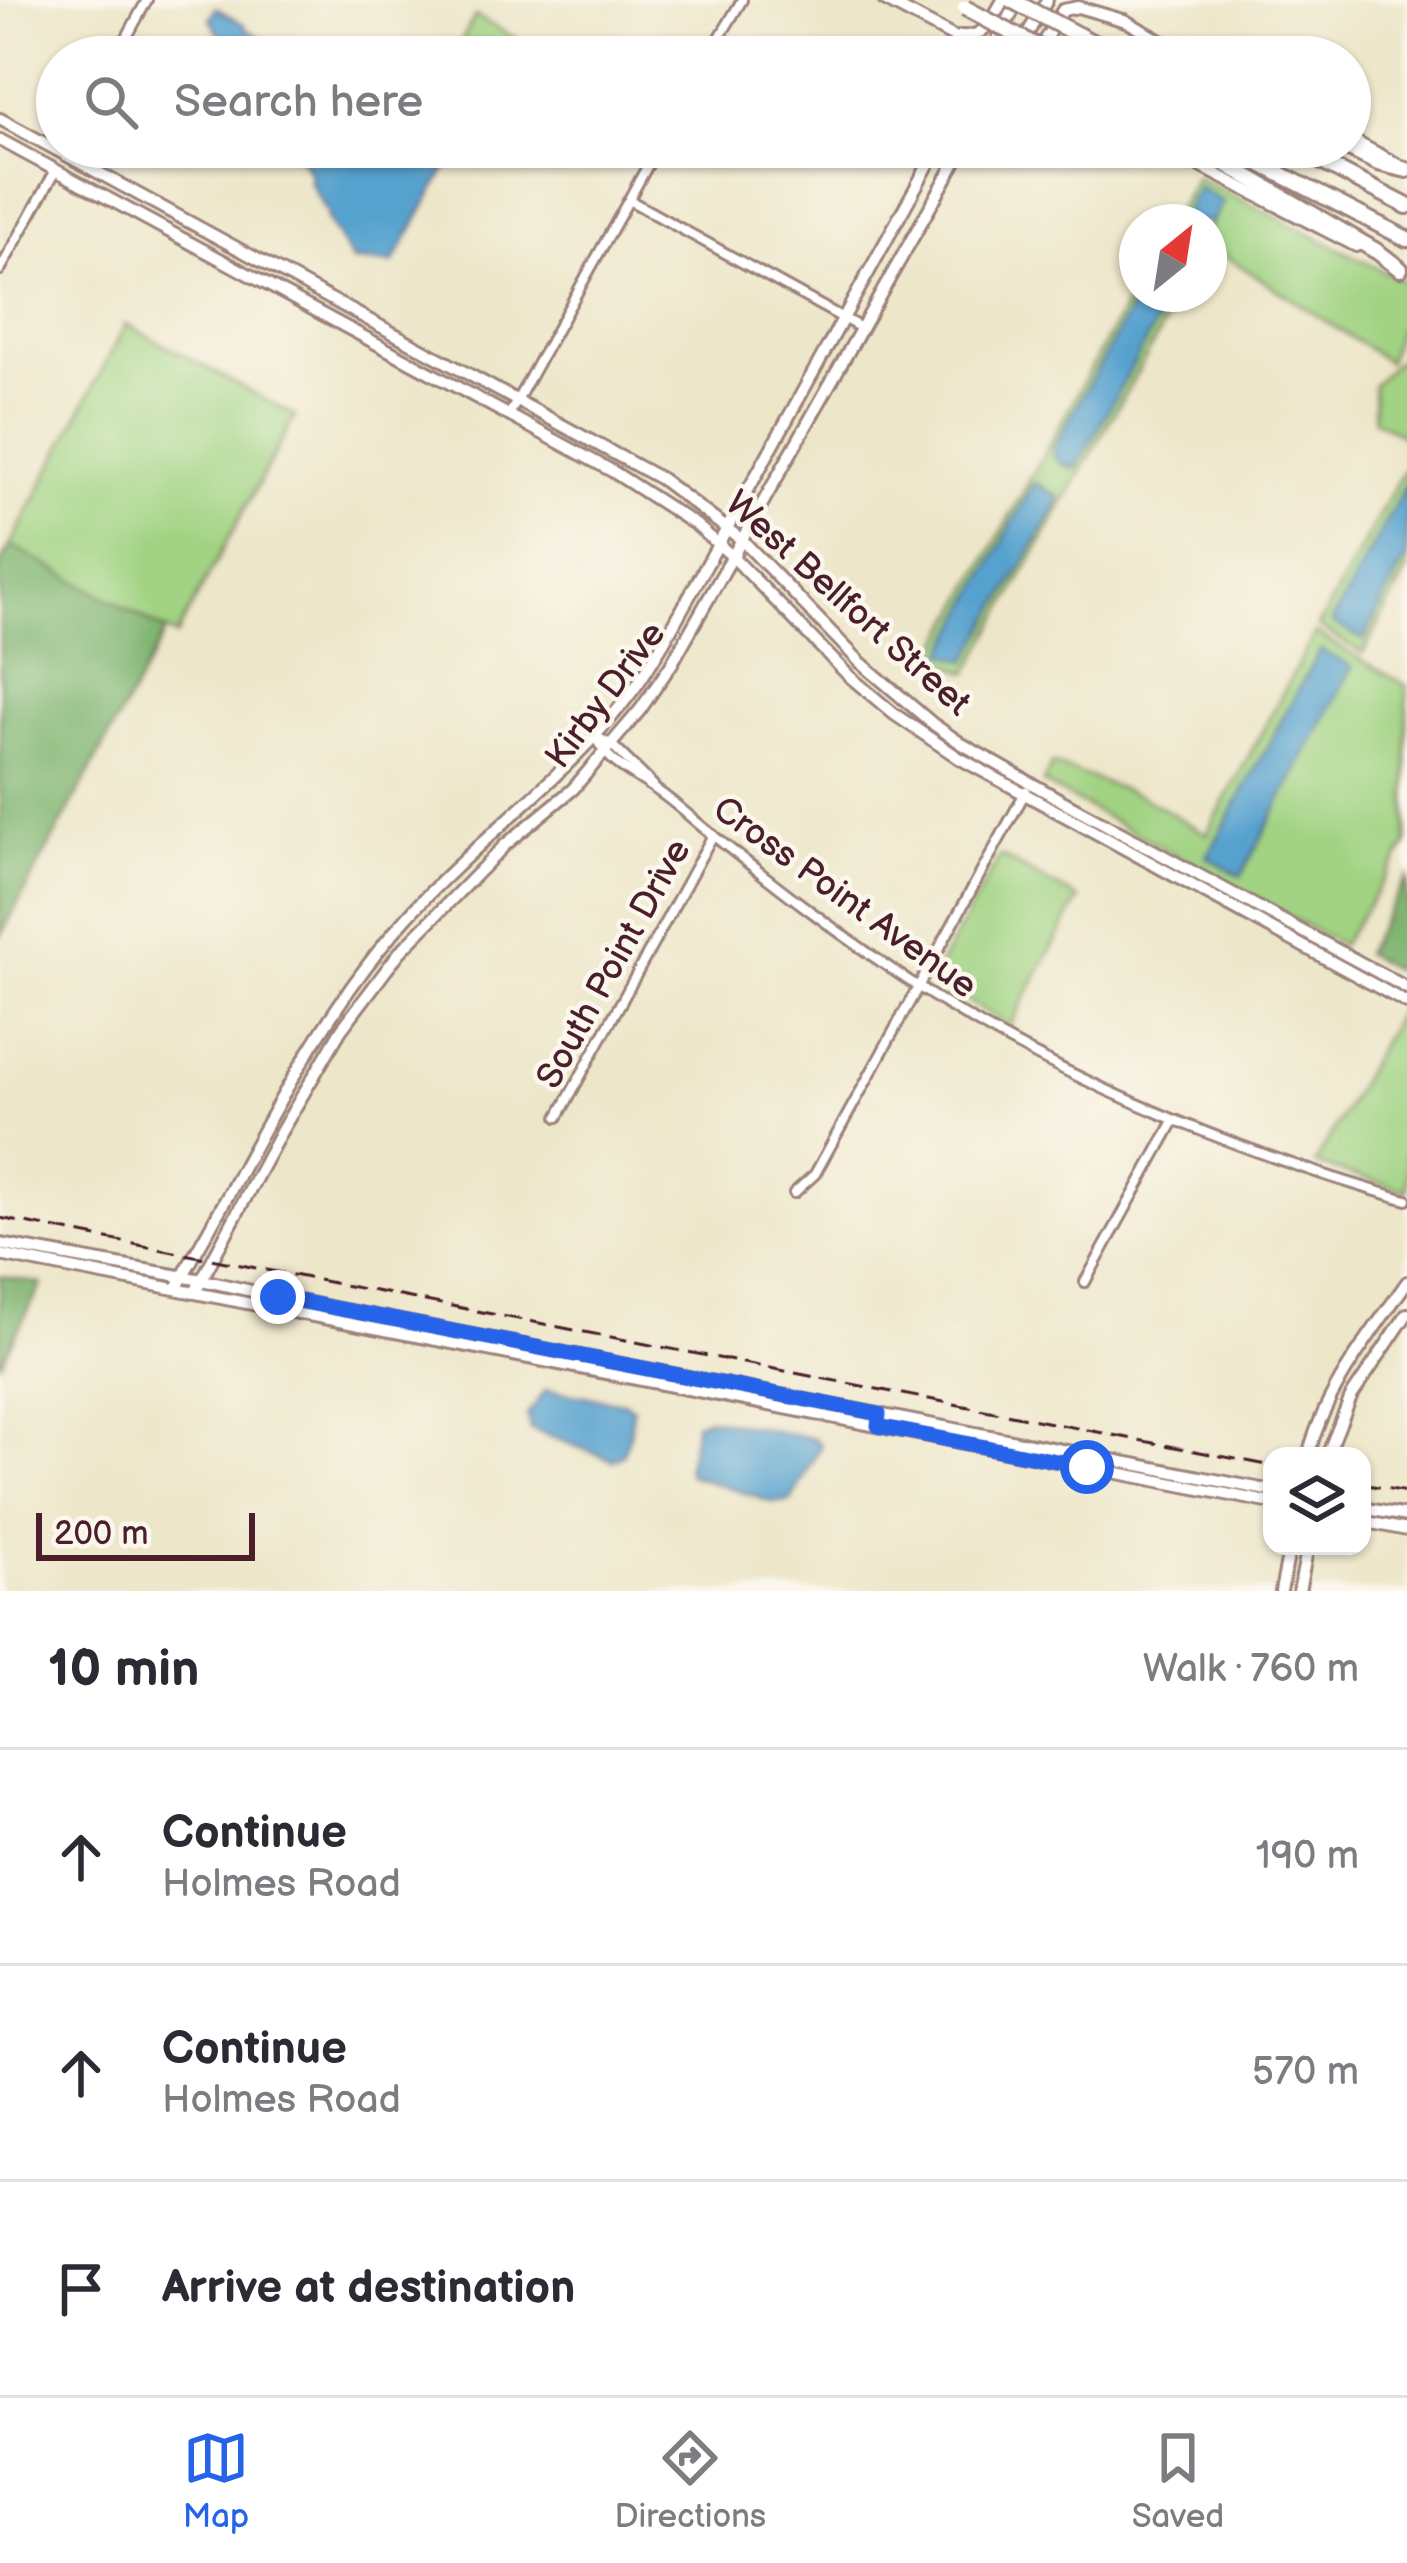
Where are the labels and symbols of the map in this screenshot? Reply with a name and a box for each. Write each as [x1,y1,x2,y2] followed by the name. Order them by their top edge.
[1119,204,1227,312] north arrow
[716,482,979,725] street label: West Bellfort Street
[537,614,675,777] street label: Kirby Drive
[704,788,985,1008] street label: Cross Point Avenue
[528,832,700,1096] street label: South Point Drive
[251,1270,305,1324] route end
[1060,1440,1114,1494] route start
[36,1507,255,1560] scale bar

